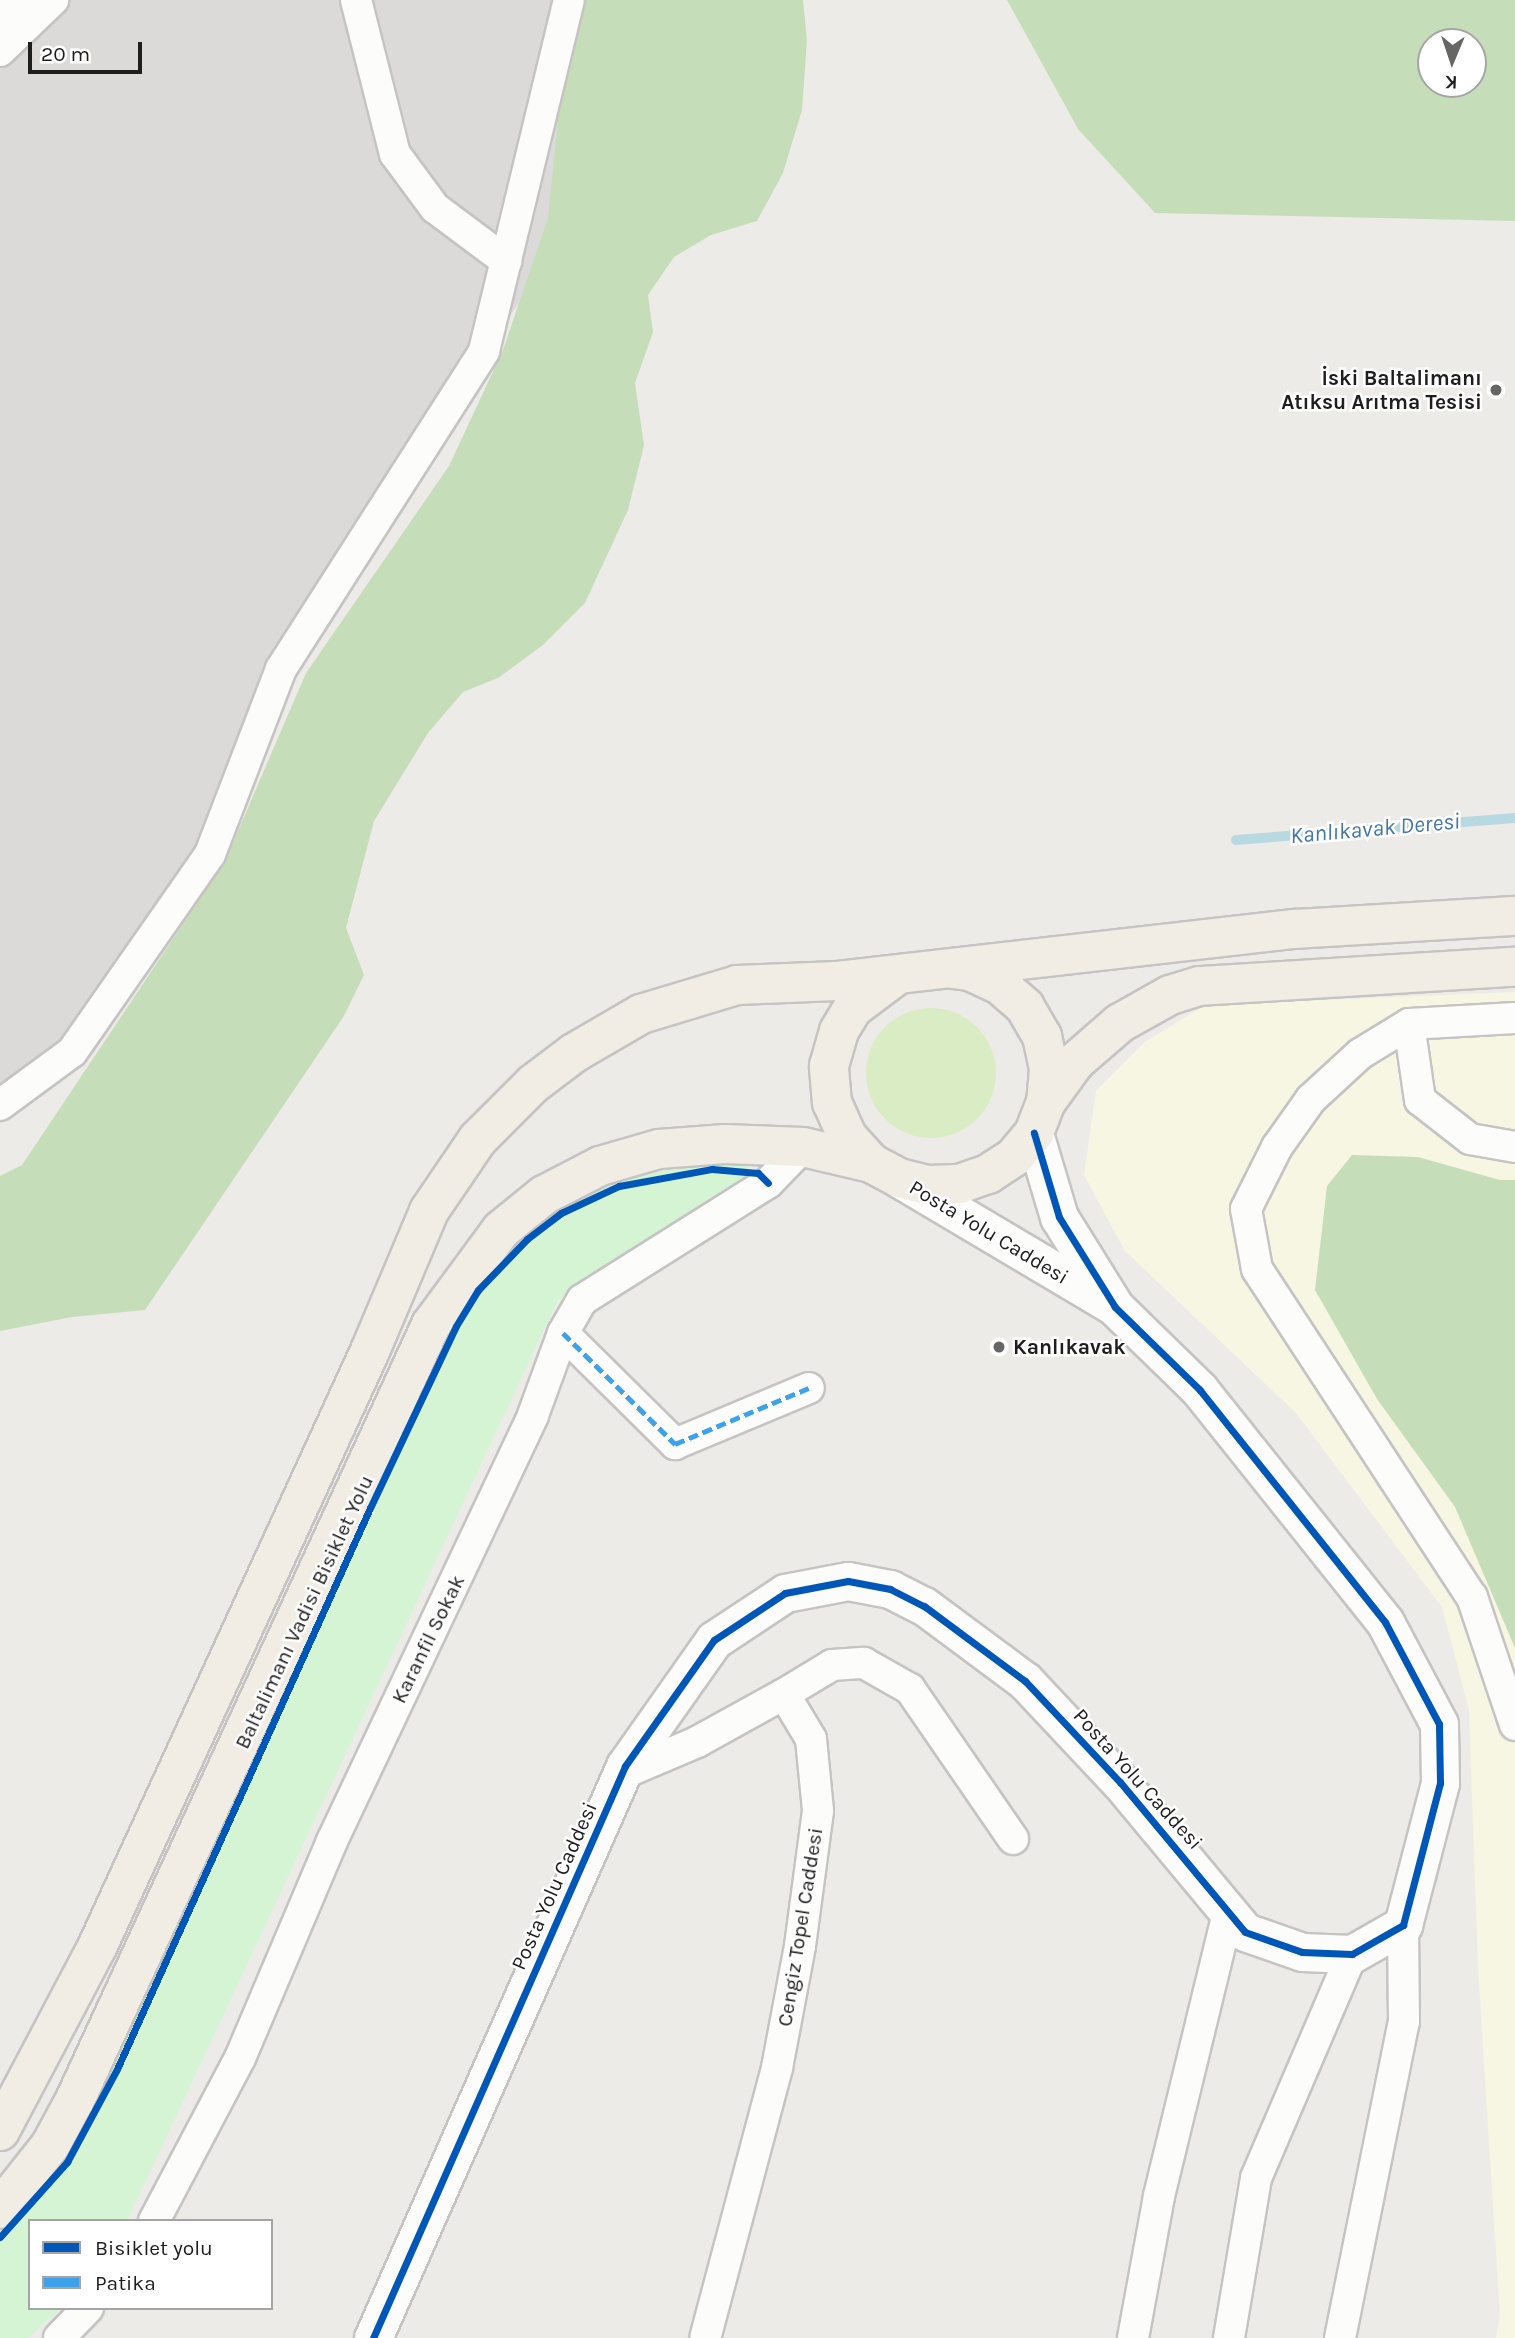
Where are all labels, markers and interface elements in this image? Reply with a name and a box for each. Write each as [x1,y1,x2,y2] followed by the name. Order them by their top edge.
[32,28,145,72] scale bar
[1417,28,1487,98] north arrow
[41,42,90,66] text: 20 m
[1445,71,1458,93] text: K
[1281,365,1482,415] place label: İski Baltalimanı Atıksu Arıtma Tesisi
[1488,382,1504,398] marker: İski Baltalimanı Atıksu Arıtma Tesisi
[1289,808,1461,850] water label: Kanlıkavak Deresi
[905,1175,1073,1289] street label: Posta Yolu Caddesi
[1013,1334,1126,1360] place label: Kanlıkavak
[991,1339,1007,1355] marker: Kanlıkavak
[229,1471,379,1753] street label: Baltalimanı Vadisi Bisiklet Yolu
[386,1571,470,1707] street label: Karanfil Sokak
[1068,1703,1208,1855] street label: Posta Yolu Caddesi
[506,1798,602,1974] street label: Posta Yolu Caddesi
[772,1826,828,2028] street label: Cengiz Topel Caddesi
[28,2219,273,2310] legend
[95,2236,213,2260] text: Bisiklet yolu
[95,2271,156,2295] text: Patika

